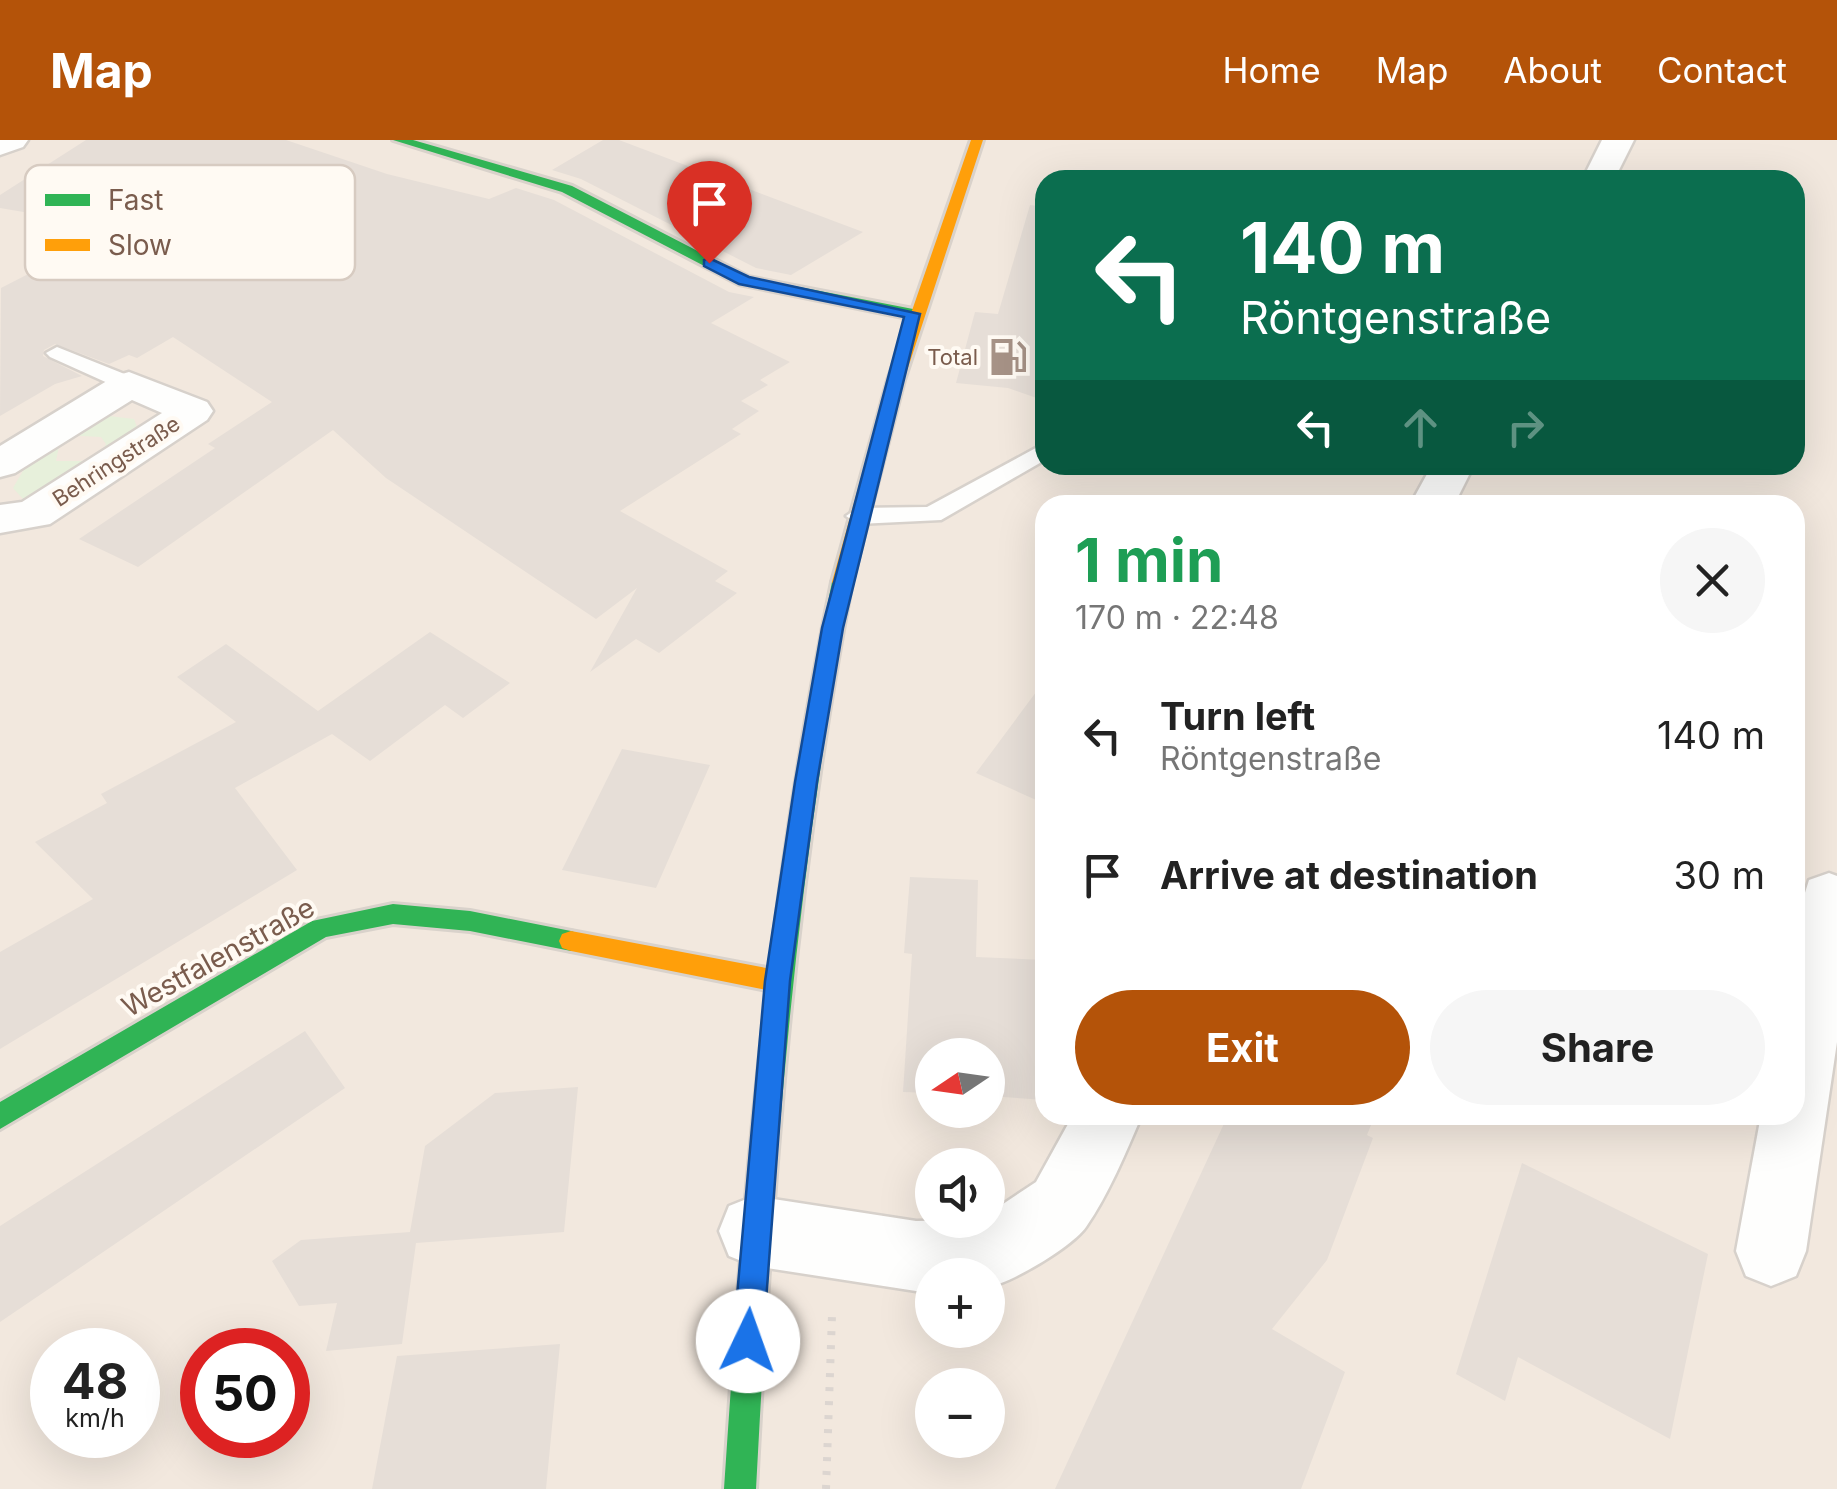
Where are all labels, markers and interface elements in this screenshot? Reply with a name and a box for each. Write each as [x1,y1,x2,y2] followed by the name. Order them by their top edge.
[50,41,153,100] text: Map
[1223,49,1321,91] text: Home
[1376,49,1448,91] text: Map
[1503,49,1602,91] text: About
[1657,49,1787,91] text: Contact
[667,161,752,264] pin
[25,165,355,280] legend
[682,176,737,231] icon: arrive
[108,183,164,217] text: Fast
[1240,205,1445,290] text: 140 m
[1075,210,1205,340] icon: left
[108,228,172,262] text: Slow
[1240,290,1551,345] text: Röntgenstraße
[987,336,1029,378] fuel station icon: Total
[927,344,978,370] place label: Total
[1288,400,1343,455] icon: left
[1393,400,1448,455] icon: ahead
[1498,400,1553,455] icon: right
[47,410,185,512] street label: Behringstraße
[1075,524,1223,596] text: 1 min
[1660,528,1765,633] button: close
[1075,598,1279,637] text: 170 m · 22:48
[1160,693,1315,739] text: Turn left
[1075,708,1130,763] icon: left
[1657,712,1765,758] text: 140 m
[1160,739,1381,778] text: Röntgenstraße
[1075,848,1130,903] icon: arrive
[1160,852,1538,898] text: Arrive at destination
[1674,852,1765,898] text: 30 m
[116,890,320,1024] street label: Westfalenstraße
[1075,990,1410,1105] button: Exit
[1430,990,1765,1105] button: Share
[915,1038,1005,1128] north arrow
[915,1038,1005,1458] map controls
[915,1148,1005,1238] button: sound
[915,1258,1005,1348] button: +
[696,1289,800,1393] position arrow
[180,1328,310,1458] speed limit sign: 50
[62,1351,128,1411] text: 48
[915,1368,1005,1458] button: −
[65,1403,125,1433] text: km/h

